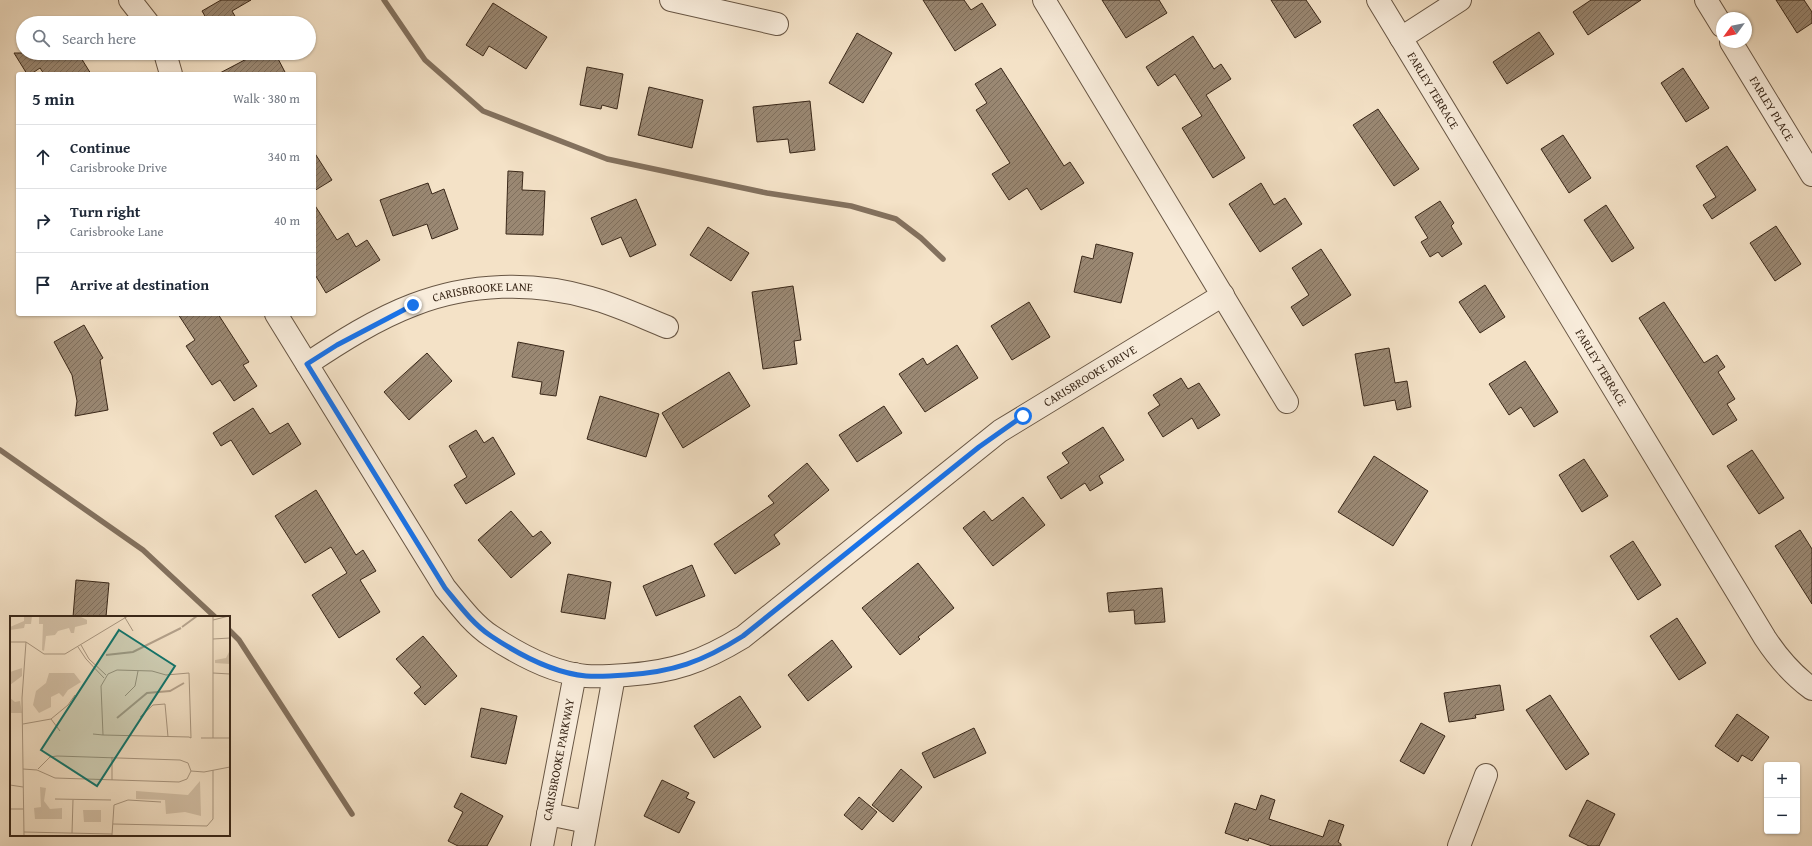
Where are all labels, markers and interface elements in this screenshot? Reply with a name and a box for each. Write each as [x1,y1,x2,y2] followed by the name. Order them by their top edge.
[1716,12,1752,48] north arrow
[16,16,316,60] search box
[30,27,52,49] icon: search
[62,28,136,49] text: Search here
[1403,49,1463,132] street label: FARLEY TERRACE
[1746,73,1798,144] street label: FARLEY PLACE
[32,86,74,111] text: 5 min
[233,89,300,108] text: Walk · 380 m
[70,137,131,158] text: Continue
[32,146,54,168] icon: ahead
[268,147,300,166] text: 340 m
[70,158,167,177] text: Carisbrooke Drive
[70,201,141,222] text: Turn right
[32,210,54,232] icon: right
[274,211,300,230] text: 40 m
[70,222,164,241] text: Carisbrooke Lane
[32,274,54,296] icon: arrive
[70,274,209,295] text: Arrive at destination
[430,278,533,306] street label: CARISBROOKE LANE
[404,296,422,314] route end
[1572,326,1631,409] street label: FARLEY TERRACE
[1040,341,1139,411] street label: CARISBROOKE DRIVE
[1014,407,1032,425] route start
[10,616,230,836] inset map
[538,697,578,822] street label: CARISBROOKE PARKWAY
[1764,762,1800,834] map controls
[1764,762,1800,798] button: +
[1764,798,1800,834] button: −

